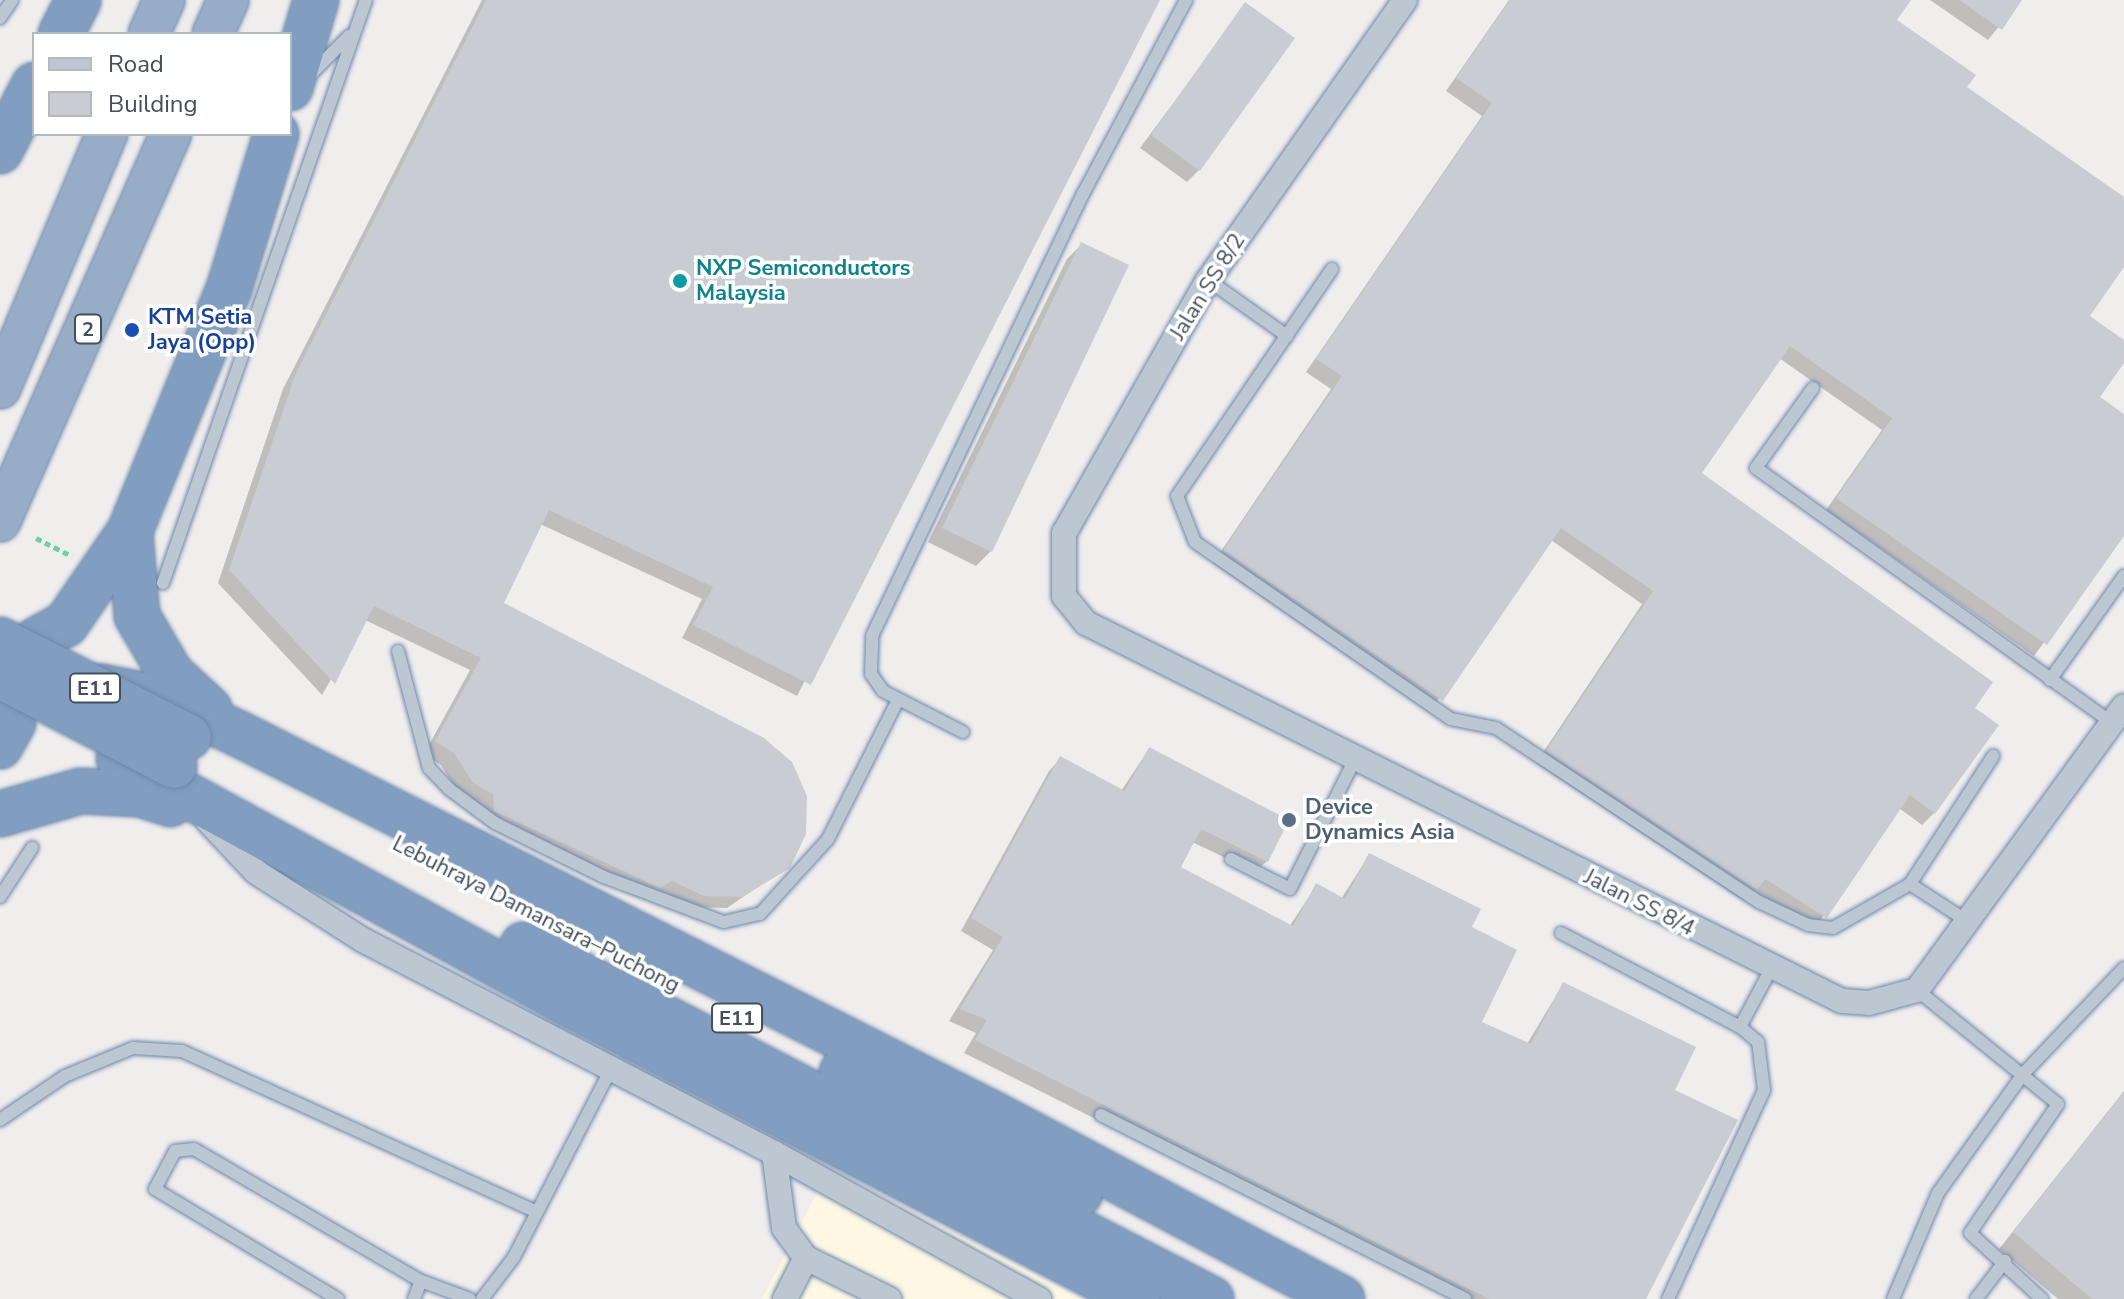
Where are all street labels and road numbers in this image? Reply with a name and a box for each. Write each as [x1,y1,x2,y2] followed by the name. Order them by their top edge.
[1165,229,1251,345] street label: Jalan SS 8/2
[74,313,102,345] road number: 2
[69,672,121,704] road number: E11
[388,831,684,999] street label: Lebuhraya Damansara–Puchong
[1579,864,1699,942] street label: Jalan SS 8/4
[711,1002,763,1034] road number: E11

